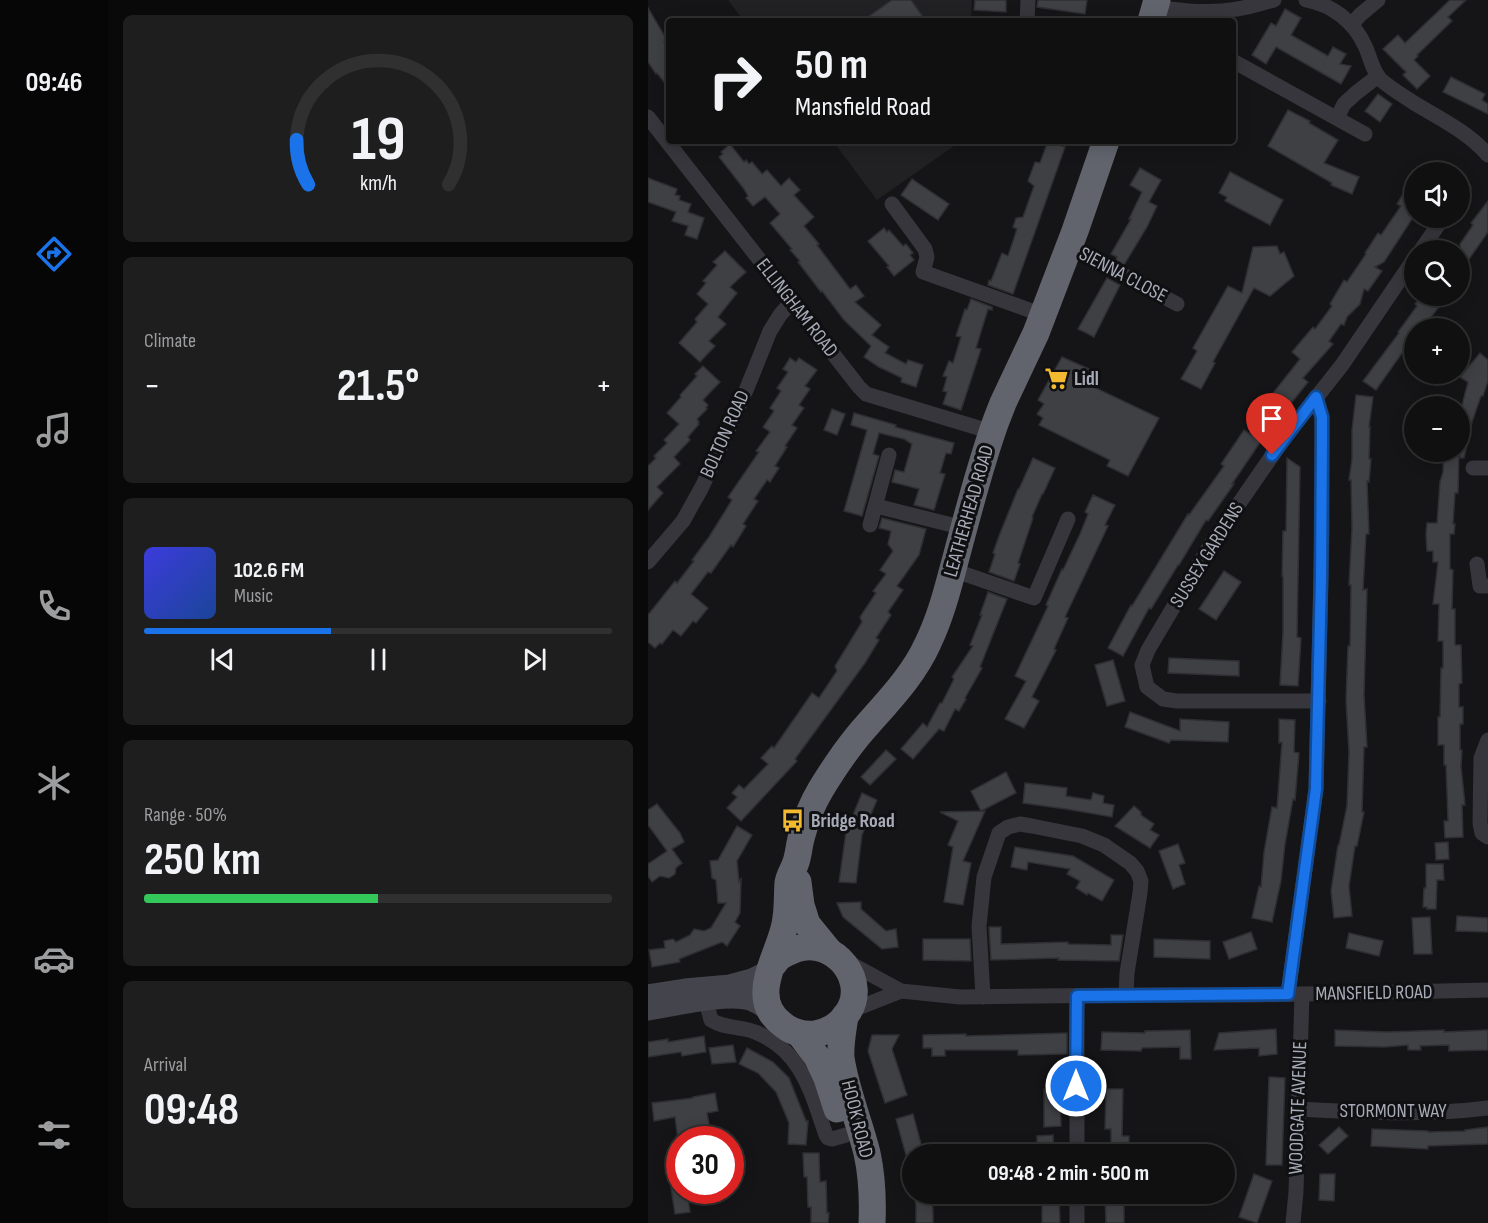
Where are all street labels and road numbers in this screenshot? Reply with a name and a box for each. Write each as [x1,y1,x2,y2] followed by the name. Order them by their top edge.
[1075,242,1171,308] street label: SIENNA CLOSE
[751,254,843,362] street label: ELLINGHAM ROAD
[695,387,755,481] street label: BOLTON ROAD
[939,442,999,580] street label: LEATHERHEAD ROAD
[1165,498,1249,612] street label: SUSSEX GARDENS
[1315,980,1433,1006] street label: MANSFIELD ROAD
[1284,1041,1312,1175] street label: WOODGATE AVENUE
[836,1078,878,1160] street label: HOOK ROAD
[1339,1099,1447,1123] street label: STORMONT WAY

